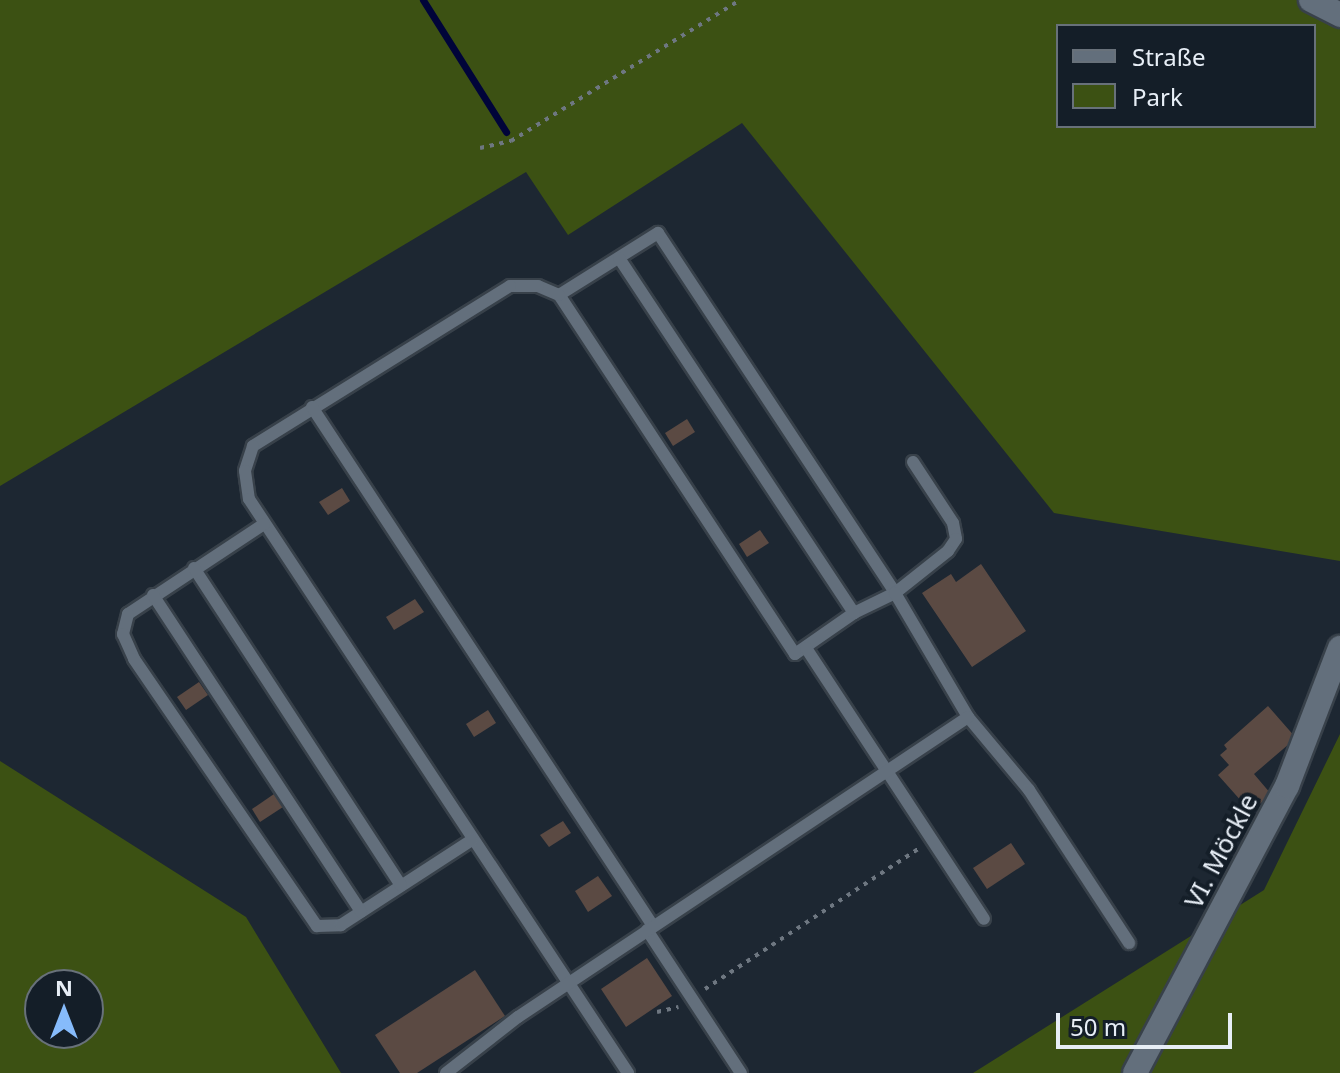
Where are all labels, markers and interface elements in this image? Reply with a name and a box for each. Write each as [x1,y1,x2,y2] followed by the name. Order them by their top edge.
[1056,24,1316,128] legend
[1132,40,1205,73] text: Straße
[1132,80,1183,113] text: Park
[1178,788,1264,914] street label: VI. Möckle
[24,969,104,1049] north arrow
[55,972,73,1002] text: N
[1060,997,1236,1047] scale bar
[1070,1010,1126,1043] text: 50 m

